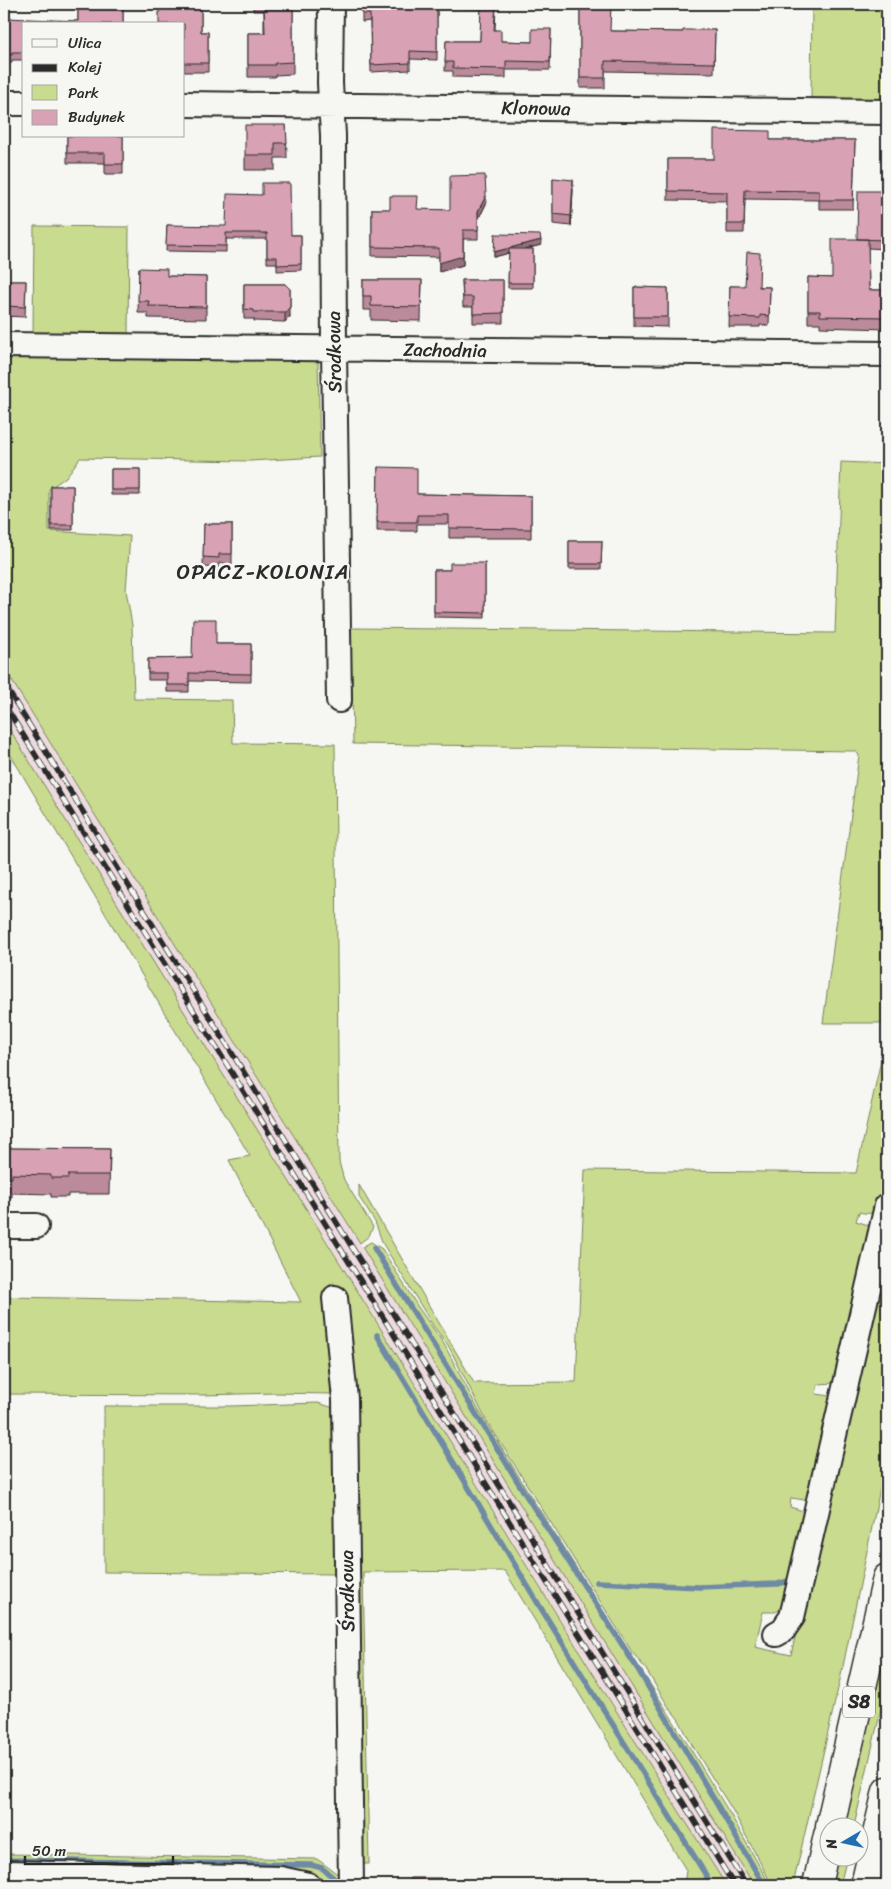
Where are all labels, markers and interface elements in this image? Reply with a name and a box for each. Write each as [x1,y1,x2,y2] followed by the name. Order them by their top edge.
[22,22,185,138] legend
[68,30,102,56] text: Ulica
[68,54,102,80] text: Kolej
[68,80,99,106] text: Park
[501,91,571,125] street label: Klonowa
[68,104,126,130] text: Budynek
[317,310,351,393] street label: Środkowa
[403,333,488,367] street label: Zachodnia
[177,553,349,591] district label: OPACZ-KOLONIA
[330,1549,364,1632] street label: Środkowa
[843,1686,875,1718] road number: S8
[818,1816,868,1866] north arrow
[25,1834,172,1866] scale bar
[819,1837,845,1852] text: N
[32,1838,67,1864] text: 50 m

